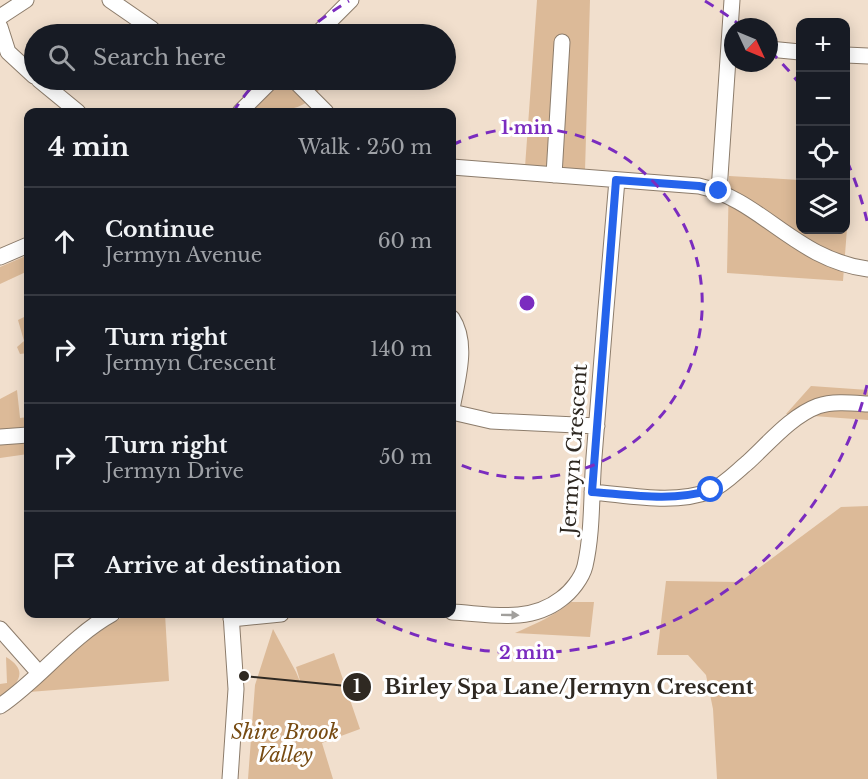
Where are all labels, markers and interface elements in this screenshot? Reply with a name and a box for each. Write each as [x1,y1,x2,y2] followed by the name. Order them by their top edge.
[724,18,778,72] north arrow
[796,18,850,234] map controls
[796,18,850,72] button: +
[24,24,456,90] search box
[45,41,78,74] icon: search
[93,44,226,71] text: Search here
[796,72,850,126] button: −
[501,117,553,139] text: 1 min
[796,126,850,180] button: locate
[48,131,129,163] text: 4 min
[298,135,432,159] text: Walk · 250 m
[705,177,731,203] route end
[796,180,850,234] button: layers
[105,216,214,243] text: Continue
[48,225,81,258] icon: ahead
[378,229,432,253] text: 60 m
[105,243,262,267] text: Jermyn Avenue
[517,293,537,313] centre of rings
[105,324,227,351] text: Turn right
[48,333,81,366] icon: right
[370,337,432,361] text: 140 m
[105,351,276,375] text: Jermyn Crescent
[556,362,592,538] street label: Jermyn Crescent
[105,432,227,459] text: Turn right
[48,441,81,474] icon: right
[379,445,432,469] text: 50 m
[105,459,244,483] text: Jermyn Drive
[697,476,723,502] route start
[48,549,81,582] icon: arrive
[105,552,342,579] text: Arrive at destination
[500,610,519,620] one-way arrow
[499,642,555,664] text: 2 min
[342,668,766,707] callout: Birley Spa Lane/Jermyn Crescent
[384,674,754,700] text: Birley Spa Lane/Jermyn Crescent
[353,676,361,698] text: 1
[231,720,339,767] park label: Shire Brook Valley

